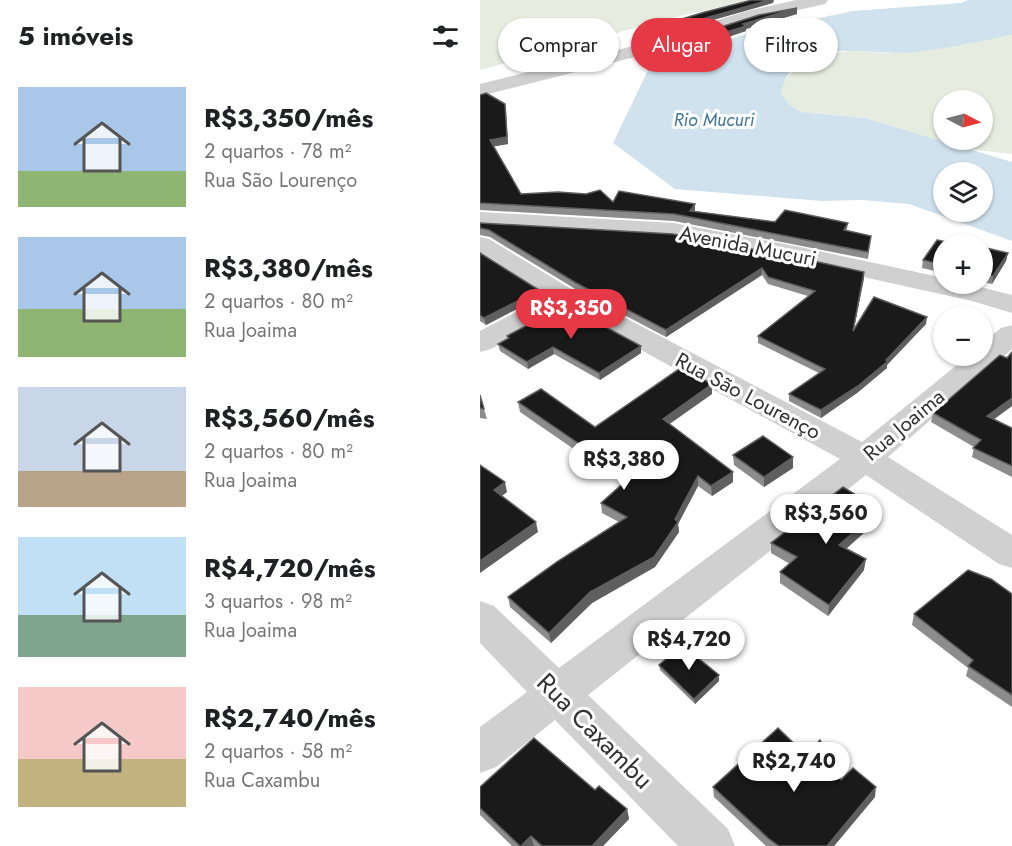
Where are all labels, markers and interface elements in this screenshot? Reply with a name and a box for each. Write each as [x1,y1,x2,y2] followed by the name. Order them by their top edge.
[18,17,133,55] text: 5 imóveis
[498,18,619,72] chip: Comprar
[631,18,732,72] chip: Alugar
[744,18,838,72] chip: Filtros
[429,20,462,53] icon: filters
[933,90,993,150] north arrow
[933,90,993,366] map controls
[204,99,373,137] text: R$3,350/mês
[674,107,755,133] water label: Rio Mucuri
[66,111,138,183] icon: home
[204,137,351,166] text: 2 quartos · 78 m²
[933,162,993,222] button: layers
[204,166,357,195] text: Rua São Lourenço
[677,218,819,274] street label: Avenida Mucuri
[933,234,993,294] button: +
[204,249,373,287] text: R$3,380/mês
[66,261,138,333] icon: home
[204,287,353,316] text: 2 quartos · 80 m²
[516,289,626,340] pin: R$3,350
[530,294,612,323] text: R$3,350
[933,306,993,366] button: −
[204,316,297,345] text: Rua Joaima
[670,345,826,447] street label: Rua São Lourenço
[857,382,951,468] street label: Rua Joaima
[204,399,375,437] text: R$3,560/mês
[66,411,138,483] icon: home
[204,437,353,466] text: 2 quartos · 80 m²
[569,440,679,491] pin: R$3,380
[583,445,665,474] text: R$3,380
[204,466,297,495] text: Rua Joaima
[771,494,881,545] pin: R$3,560
[784,499,868,528] text: R$3,560
[204,549,376,587] text: R$4,720/mês
[66,561,138,633] icon: home
[204,587,352,616] text: 3 quartos · 98 m²
[204,616,297,645] text: Rua Joaima
[634,620,744,671] pin: R$4,720
[647,625,731,654] text: R$4,720
[528,664,662,798] street label: Rua Caxambu
[204,699,376,737] text: R$2,740/mês
[66,711,138,783] icon: home
[204,737,352,766] text: 2 quartos · 58 m²
[739,742,849,793] pin: R$2,740
[752,747,836,776] text: R$2,740
[204,766,320,795] text: Rua Caxambu

